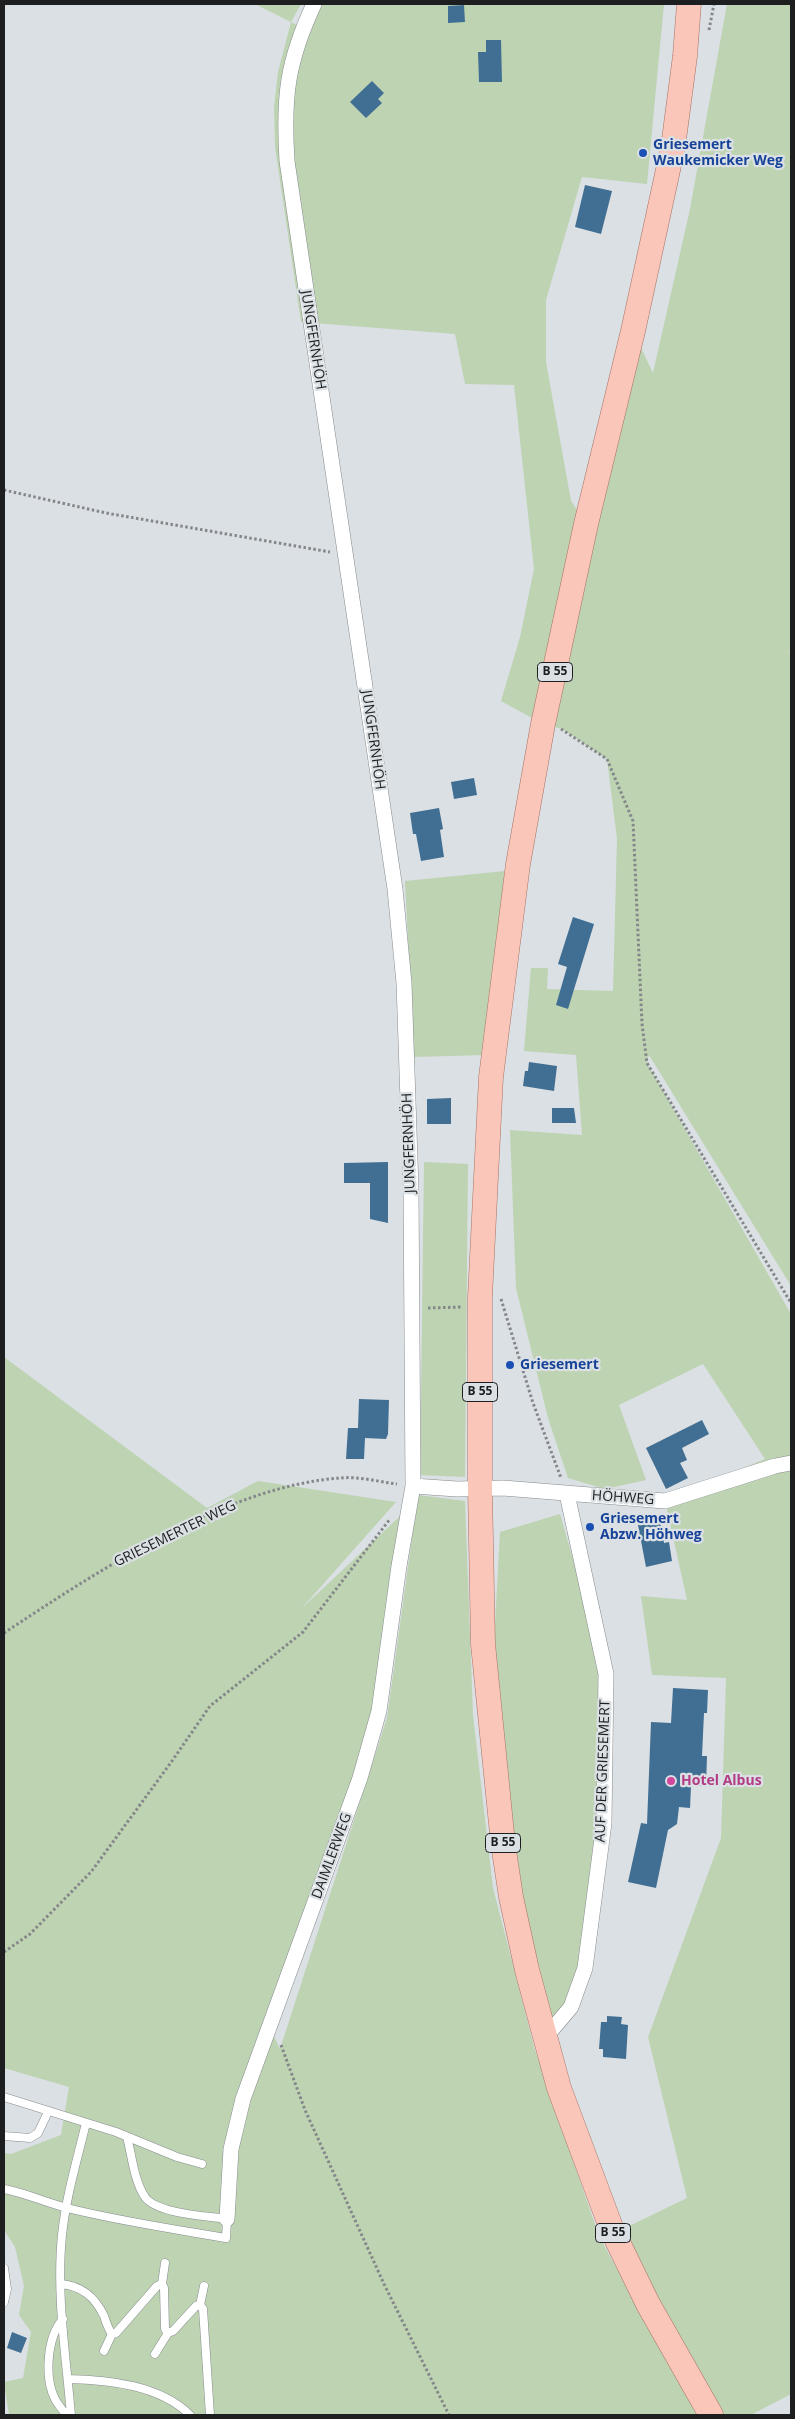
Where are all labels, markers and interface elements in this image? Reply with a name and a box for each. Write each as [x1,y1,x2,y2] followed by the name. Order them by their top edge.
[653,137,783,170] place label: Griesemert Waukemicker Weg
[637,147,649,159] marker: Griesemert Waukemicker Weg
[297,289,329,391] street label: JUNGFERNHÖH
[538,662,572,682] road number: B 55
[358,689,388,791] street label: JUNGFERNHÖH
[399,1093,419,1193] street label: JUNGFERNHÖH
[520,1357,599,1373] place label: Griesemert
[504,1359,516,1371] marker: Griesemert
[462,1382,498,1401] road number: B 55
[591,1487,655,1509] street label: HÖHWEG
[111,1497,239,1571] street label: GRIESEMERTER WEG
[600,1511,702,1544] place label: Griesemert Abzw. Höhweg
[584,1521,596,1533] marker: Griesemert Abzw. Höhweg
[592,1699,614,1843] street label: AUF DER GRIESEMERT
[681,1773,762,1789] place label: Hotel Albus
[665,1775,677,1787] marker: Hotel Albus
[309,1811,355,1901] street label: DAIMLERWEG
[486,1834,520,1852] road number: B 55
[596,2224,630,2242] road number: B 55

